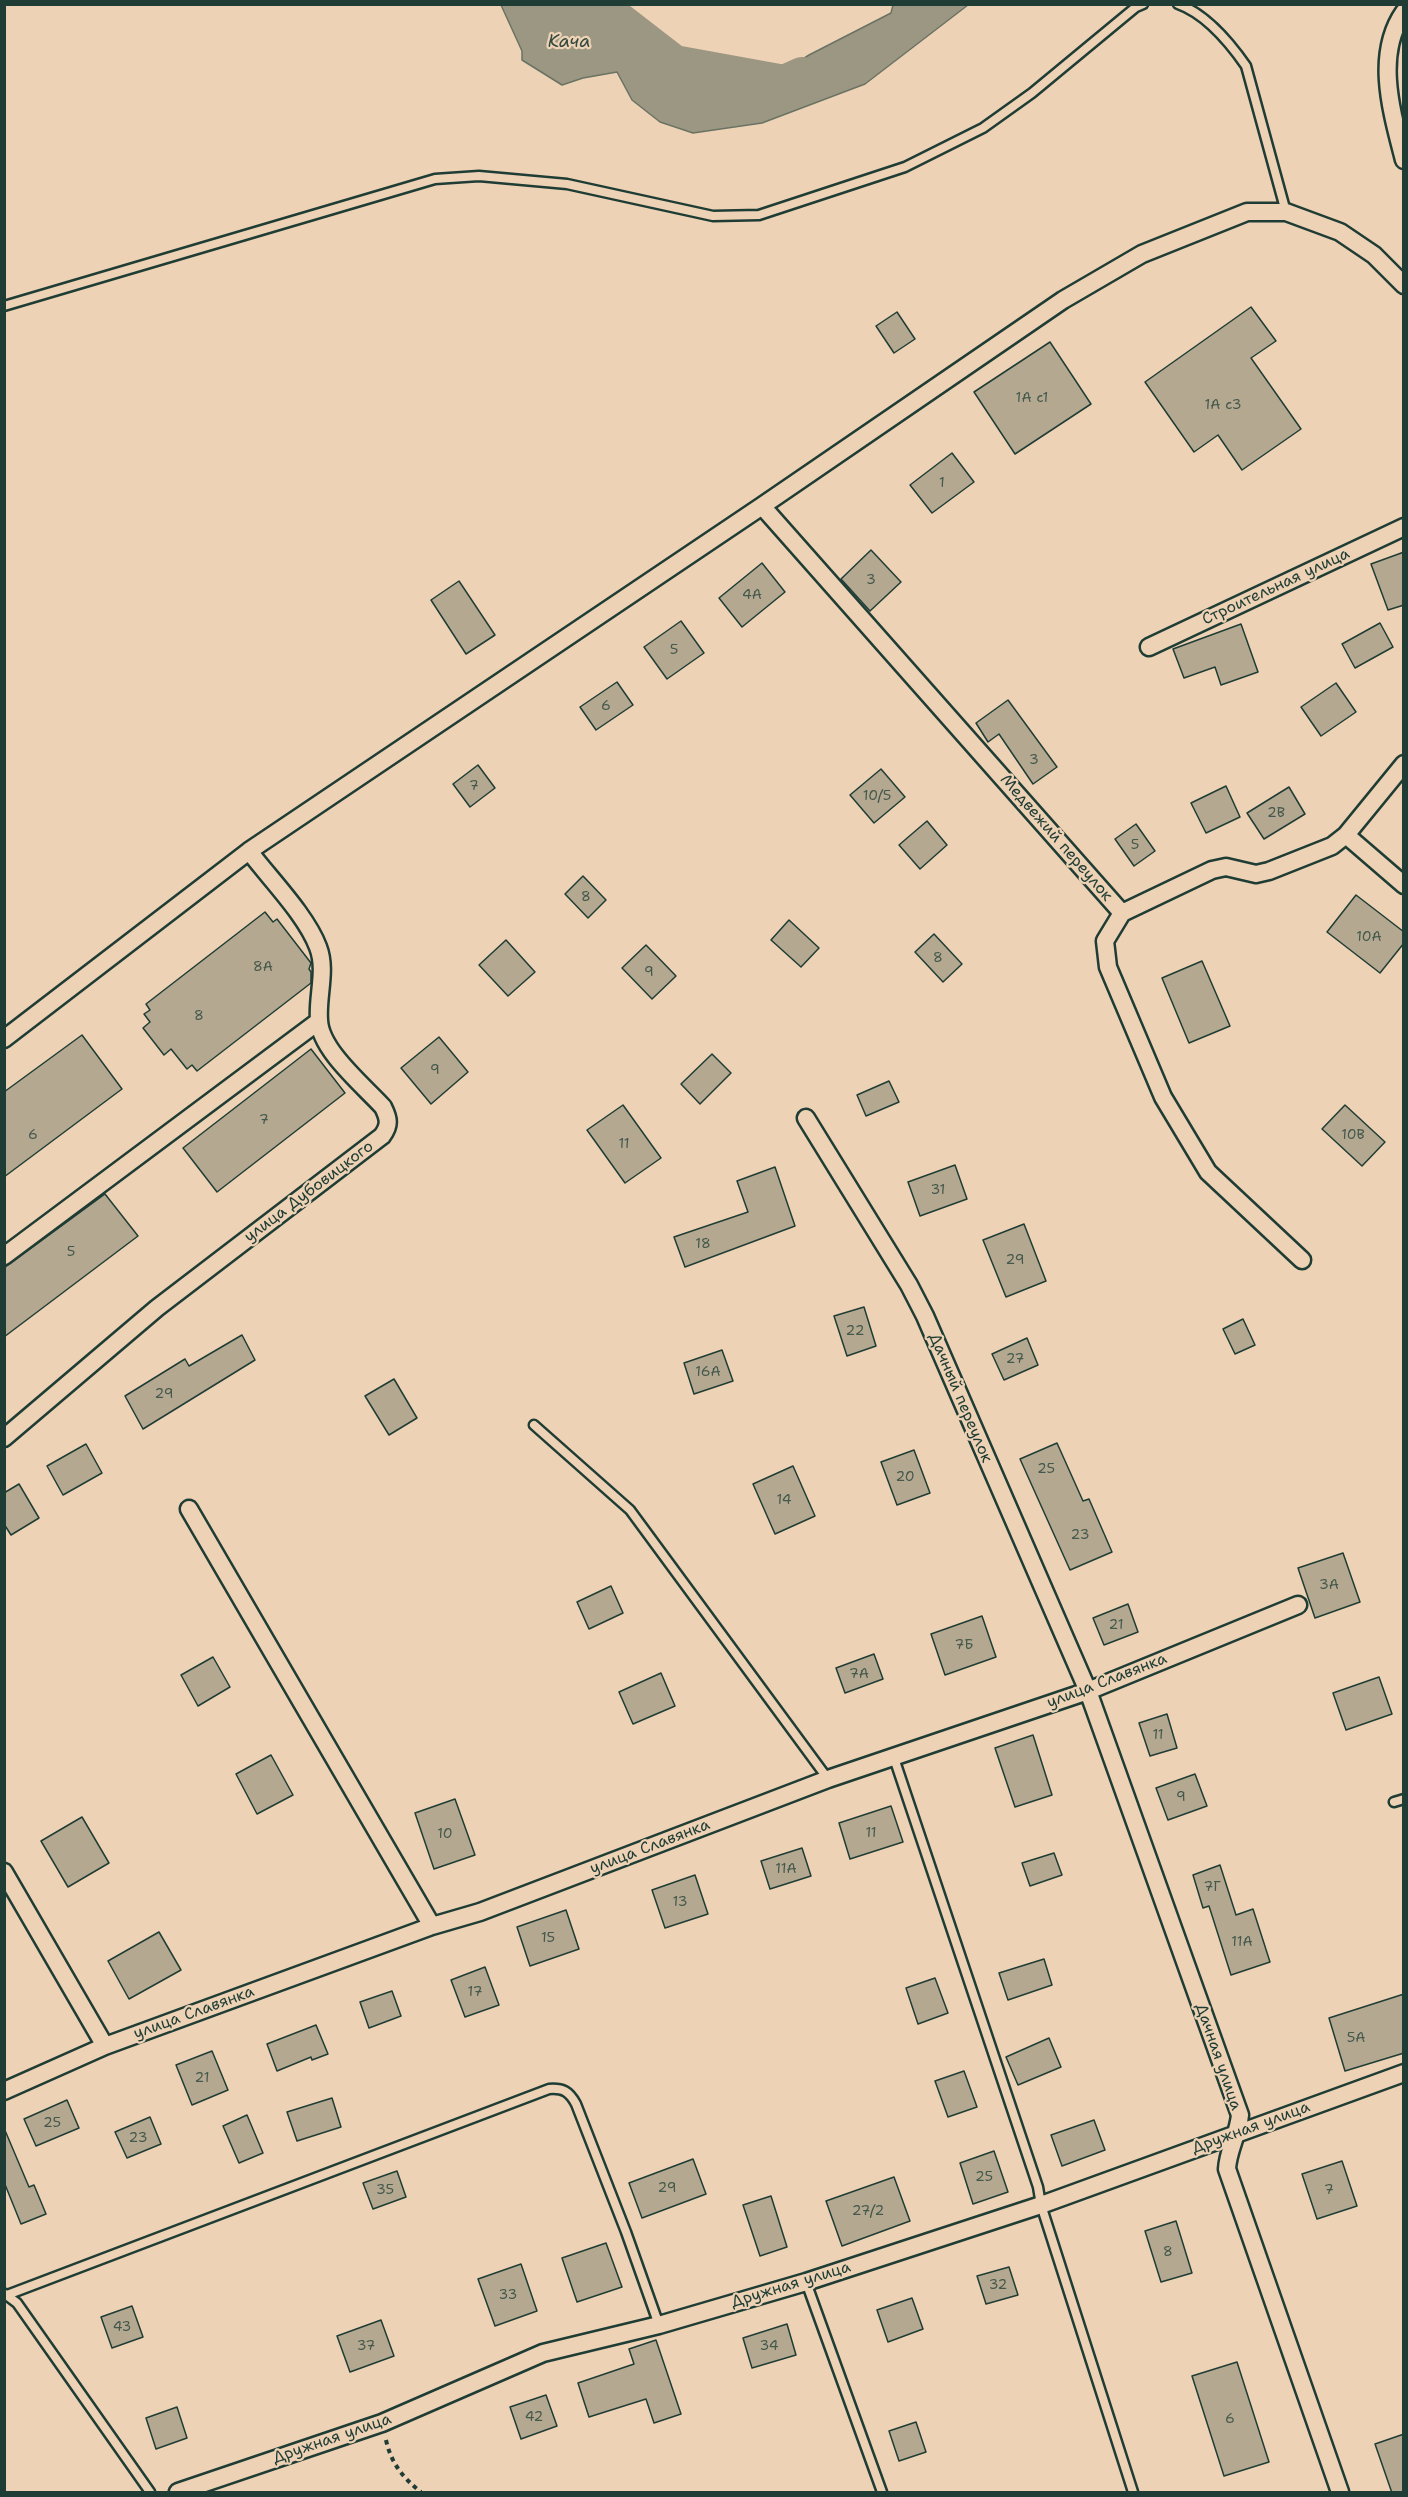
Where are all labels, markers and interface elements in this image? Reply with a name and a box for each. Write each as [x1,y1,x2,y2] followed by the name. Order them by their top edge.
[548,31,590,53] water label: Кача
[1016,390,1048,406] house number: 1А с1
[1204,397,1242,413] house number: 1А с3
[939,475,945,491] house number: 1
[1199,544,1353,630] street label: Строительная улица
[866,572,876,588] house number: 3
[742,587,762,603] house number: 4А
[670,642,678,658] house number: 5
[601,698,611,714] house number: 6
[1029,752,1039,768] house number: 3
[996,771,1116,905] street label: Медвежий переулок
[469,778,479,794] house number: 7
[863,788,891,804] house number: 10/5
[1267,805,1285,821] house number: 2В
[1131,837,1139,853] house number: 5
[581,889,591,905] house number: 8
[1356,929,1382,945] house number: 10А
[933,950,943,966] house number: 8
[253,959,273,975] house number: 8А
[644,964,654,980] house number: 9
[194,1008,204,1024] house number: 8
[430,1062,440,1078] house number: 9
[259,1112,269,1128] house number: 7
[28,1127,38,1143] house number: 6
[1341,1127,1365,1143] house number: 10В
[618,1136,630,1152] house number: 11
[241,1137,377,1247] street label: улица Дубовицкого
[931,1182,945,1198] house number: 31
[695,1236,711,1252] house number: 18
[67,1244,75,1260] house number: 5
[1006,1252,1024,1268] house number: 29
[846,1323,864,1339] house number: 22
[924,1330,996,1466] street label: Дачный переулок
[1006,1351,1024,1367] house number: 27
[695,1364,721,1380] house number: 16А
[155,1386,173,1402] house number: 29
[1037,1461,1055,1477] house number: 25
[895,1469,915,1485] house number: 20
[776,1492,792,1508] house number: 14
[1071,1527,1089,1543] house number: 23
[1319,1577,1339,1593] house number: 3А
[1109,1617,1123,1633] house number: 21
[954,1637,974,1653] house number: 7Б
[1044,1649,1170,1713] street label: улица Славянка
[849,1666,869,1682] house number: 7А
[1152,1727,1164,1743] house number: 11
[1176,1789,1186,1805] house number: 9
[587,1815,713,1879] street label: улица Славянка
[865,1825,877,1841] house number: 11
[437,1826,453,1842] house number: 10
[775,1861,797,1877] house number: 11А
[1203,1879,1221,1895] house number: 7Г
[673,1894,687,1910] house number: 13
[541,1930,555,1946] house number: 15
[1231,1934,1253,1950] house number: 11А
[131,1982,257,2044] street label: улица Славянка
[468,1984,482,2000] house number: 17
[1191,2001,1245,2113] street label: Дачная улица
[1347,2030,1365,2046] house number: 5А
[195,2070,209,2086] house number: 21
[1189,2098,1313,2158] street label: Дружная улица
[43,2115,61,2131] house number: 25
[129,2130,147,2146] house number: 23
[975,2169,993,2185] house number: 25
[658,2180,676,2196] house number: 29
[376,2182,394,2198] house number: 35
[1324,2182,1334,2198] house number: 7
[852,2203,884,2219] house number: 27/2
[1163,2244,1173,2260] house number: 8
[729,2258,853,2312] street label: Дружная улица
[989,2277,1007,2293] house number: 32
[499,2287,517,2303] house number: 33
[113,2319,131,2335] house number: 43
[357,2338,375,2354] house number: 37
[759,2338,779,2354] house number: 34
[525,2409,543,2425] house number: 42
[270,2410,394,2468] street label: Дружная улица
[1225,2411,1235,2427] house number: 6

